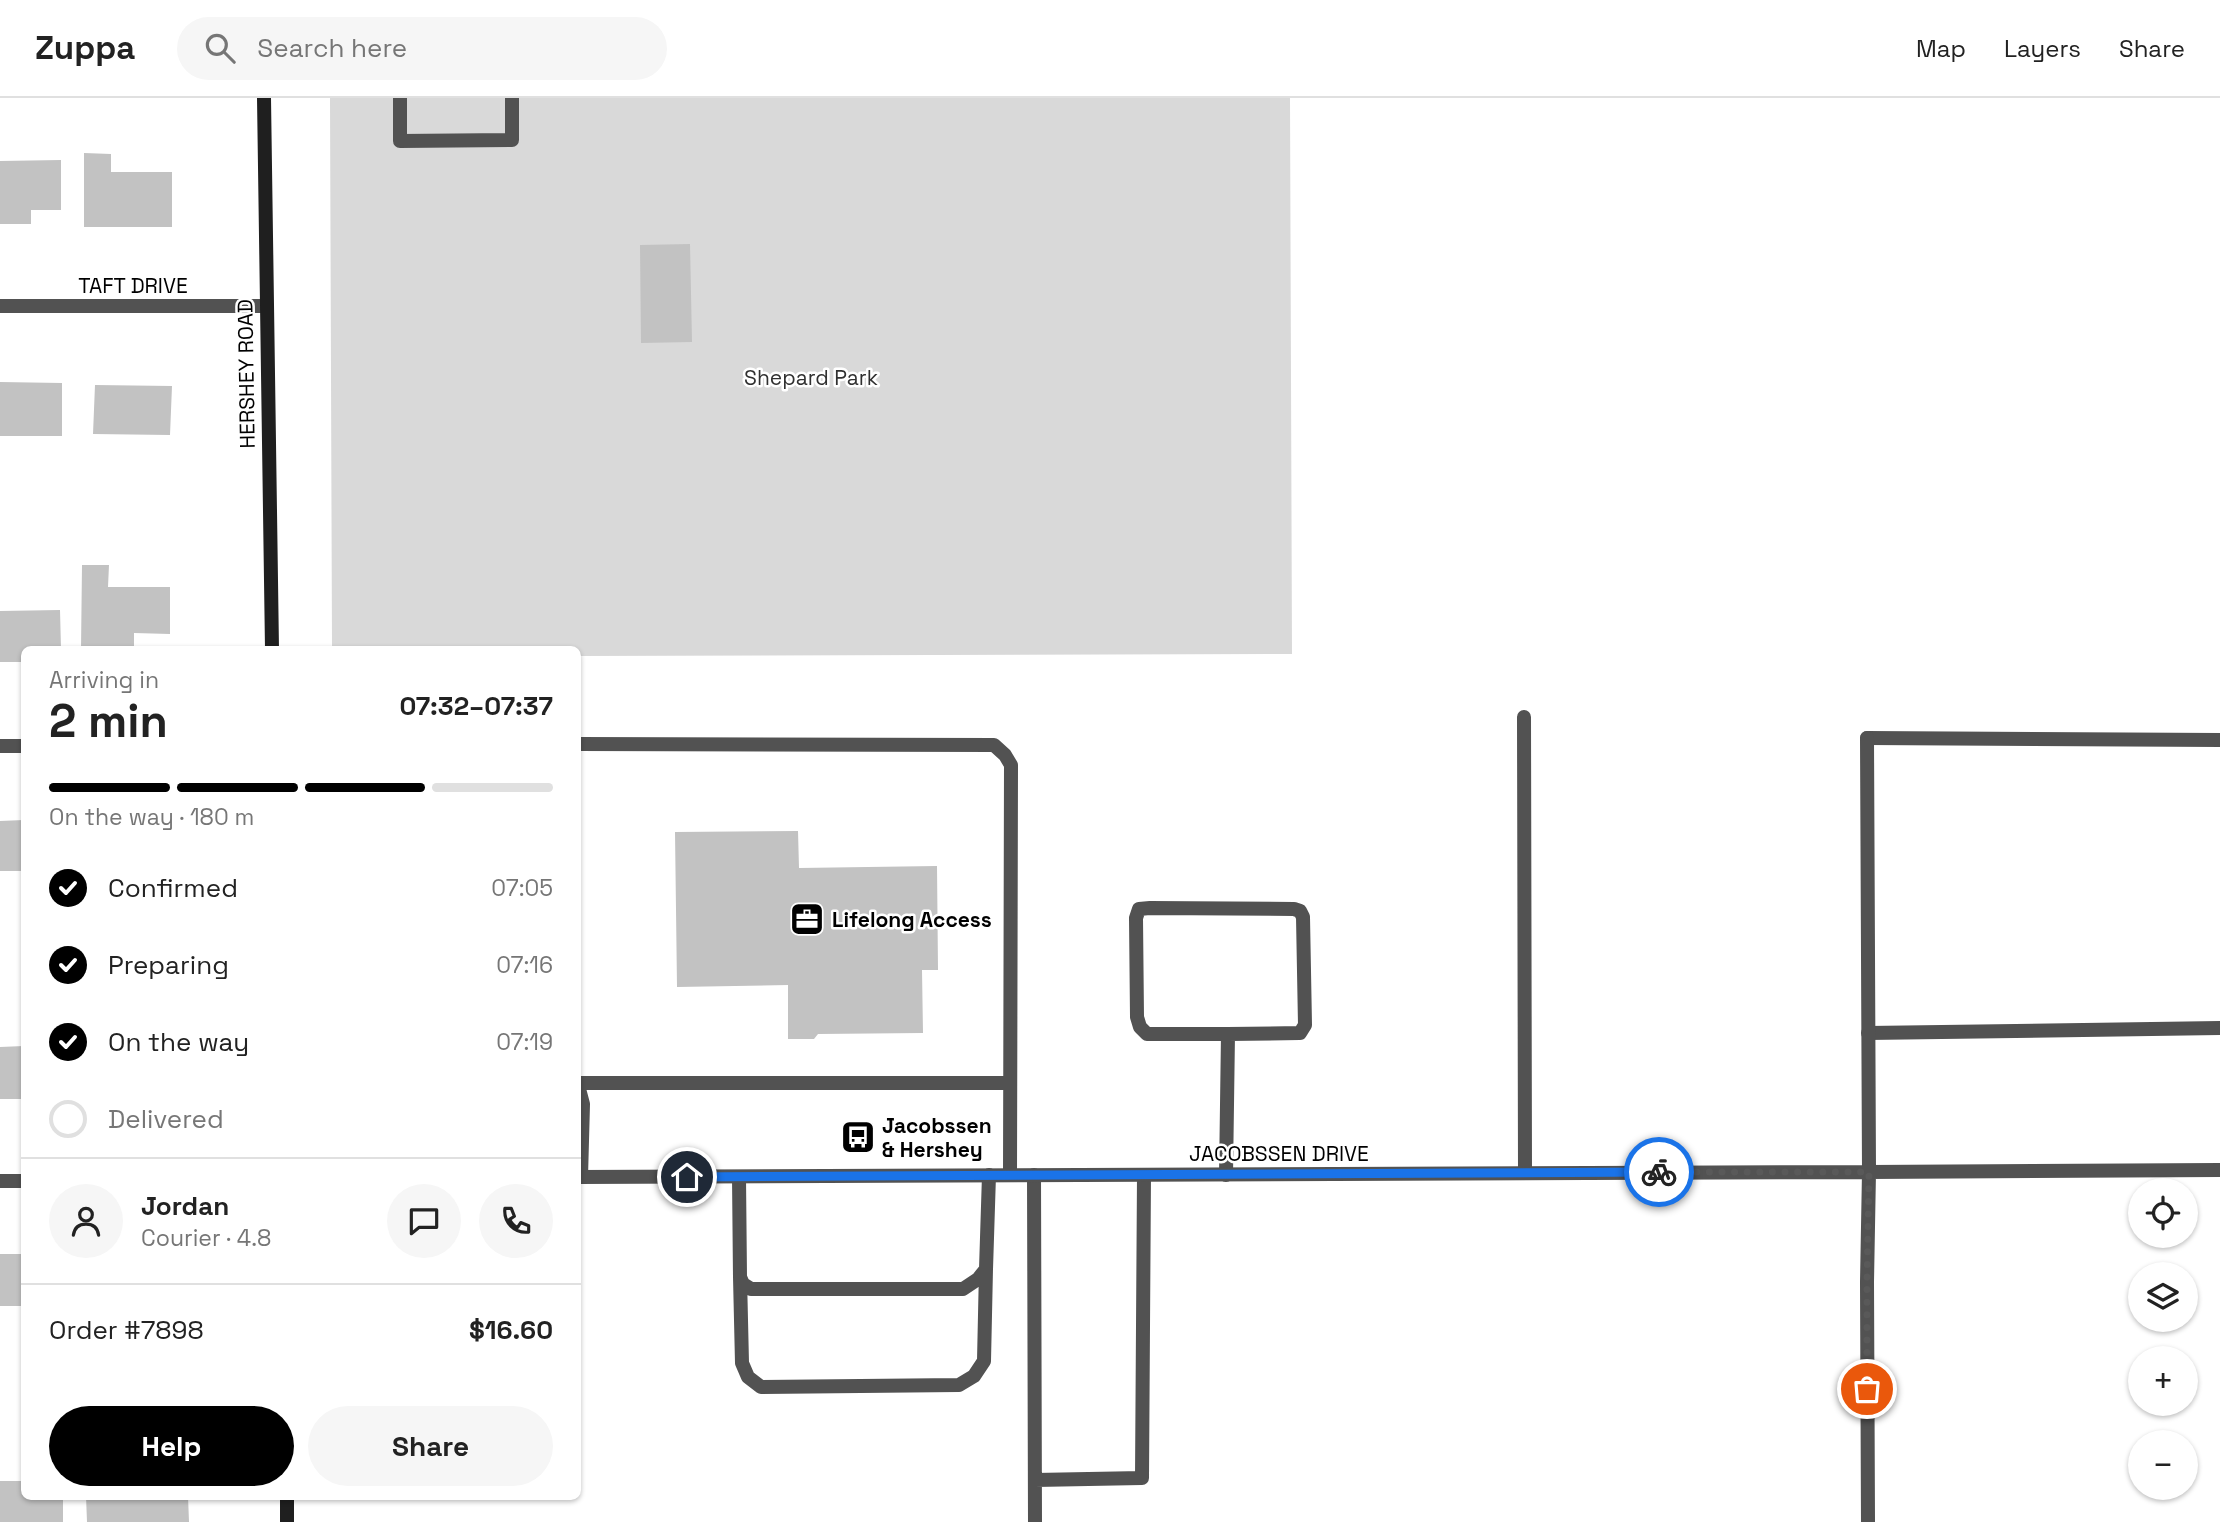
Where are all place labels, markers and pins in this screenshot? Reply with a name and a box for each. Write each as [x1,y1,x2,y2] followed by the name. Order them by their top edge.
[788,900,826,938] office icon: Lifelong Access
[832,906,992,933] place label: Lifelong Access
[882,1112,992,1163] place label: Jacobssen & Hershey
[839,1118,877,1156] bus stop icon: Jacobssen & Hershey
[657,1147,717,1207] pin
[1837,1359,1897,1419] pin

